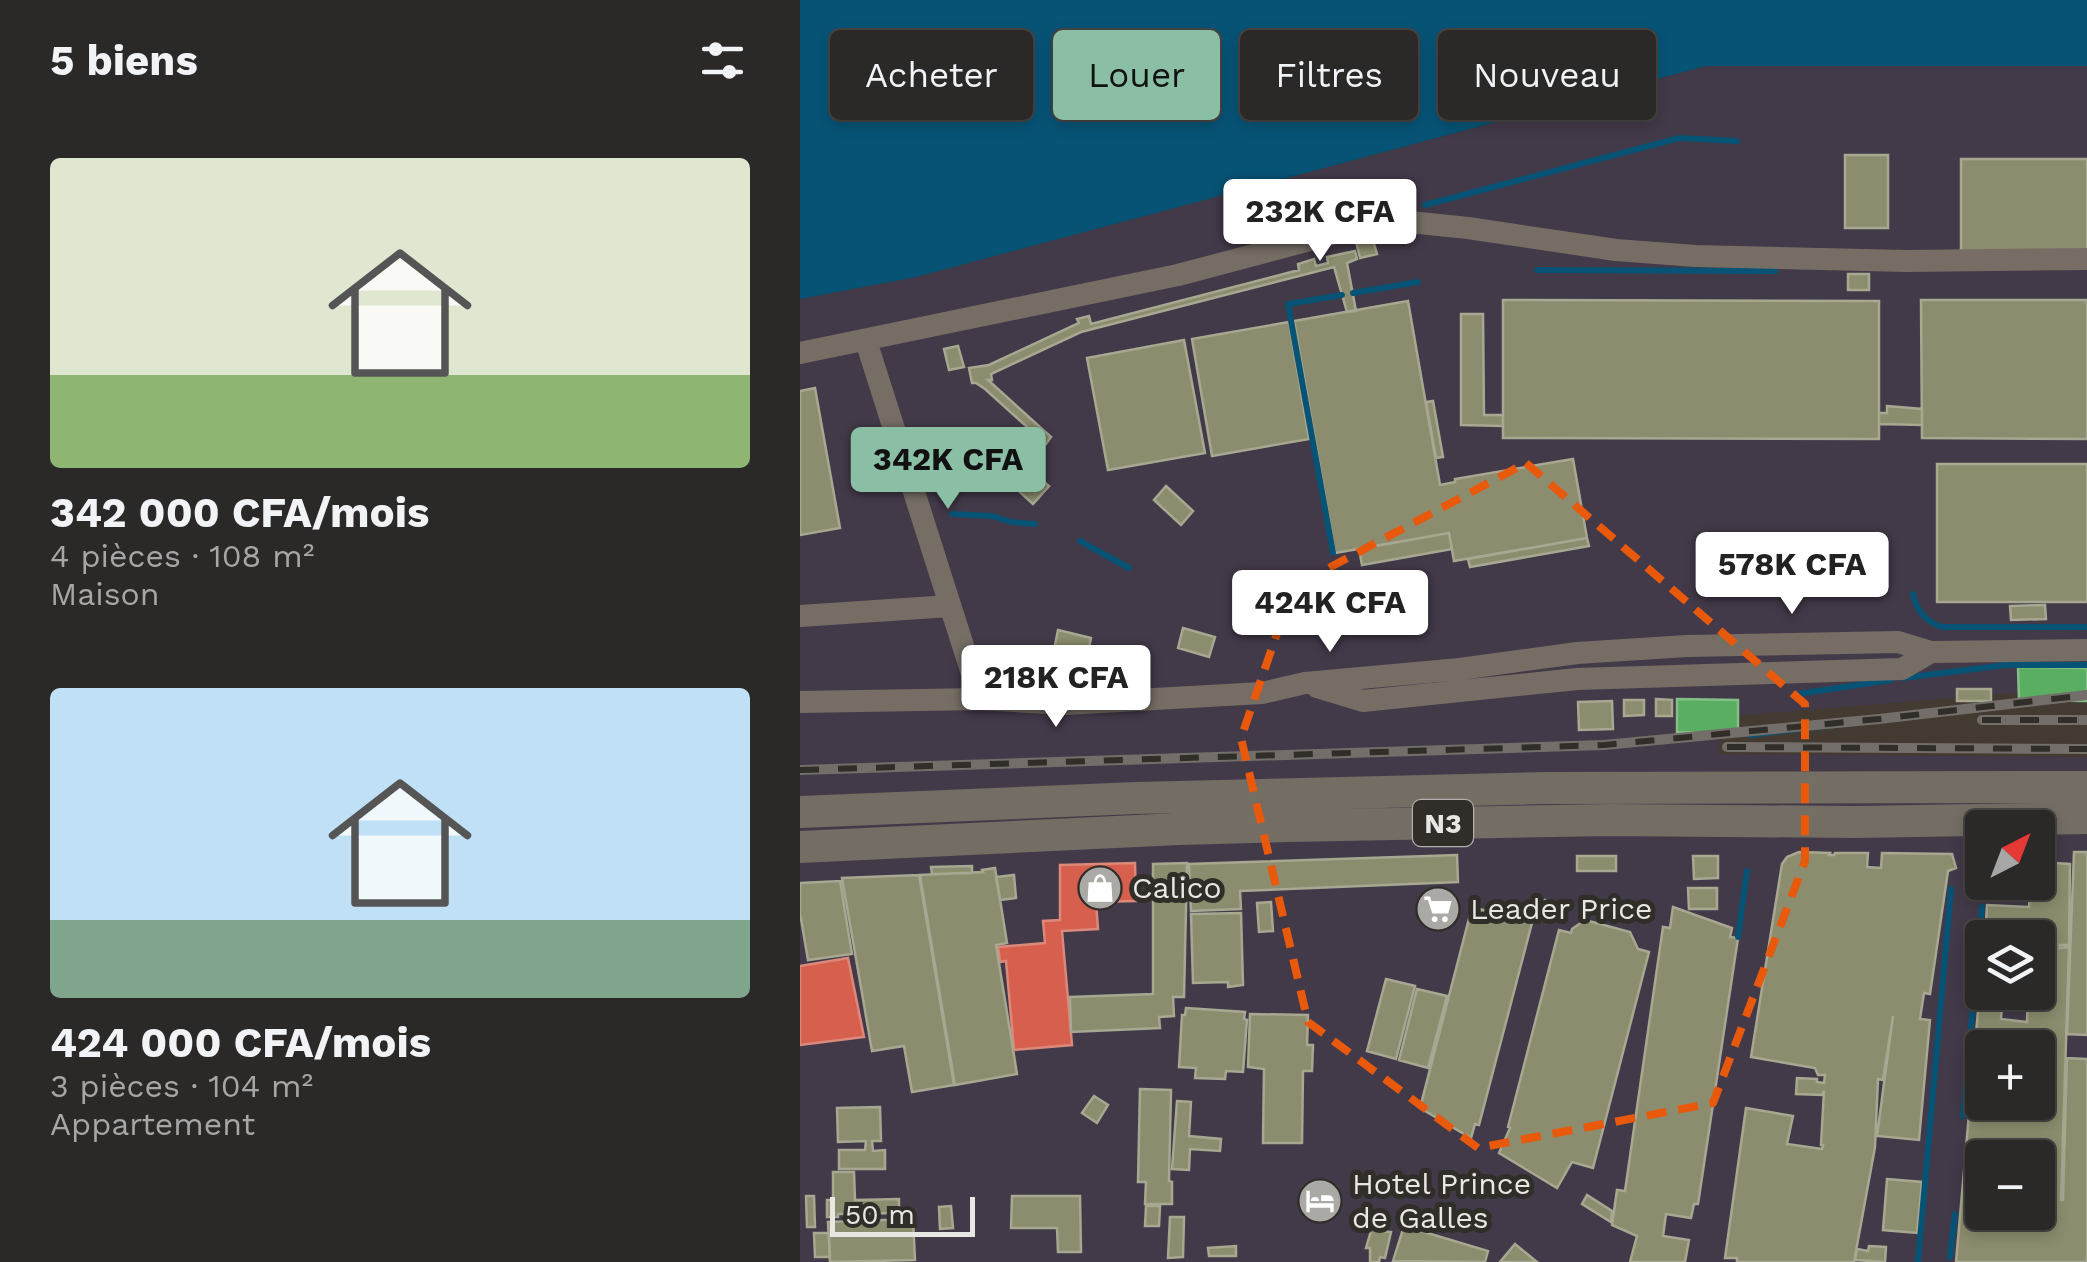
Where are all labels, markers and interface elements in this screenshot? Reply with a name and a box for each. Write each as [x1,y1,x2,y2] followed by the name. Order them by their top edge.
[830,30,1033,120] chip: Acheter
[1053,30,1220,120] chip: Louer
[1240,30,1418,120] chip: Filtres
[1438,30,1656,120] chip: Nouveau
[695,33,750,88] icon: filters
[50,36,198,85] text: 5 biens
[1217,179,1423,264] pin: 232K CFA
[1245,192,1395,230] text: 232K CFA
[310,223,490,403] icon: home
[845,427,1051,512] pin: 342K CFA
[873,440,1023,478] text: 342K CFA
[50,488,429,537] text: 342 000 CFA/mois
[1689,532,1895,617] pin: 578K CFA
[50,537,314,575] text: 4 pièces · 108 m²
[1718,545,1866,583] text: 578K CFA
[1227,570,1433,655] pin: 424K CFA
[50,575,160,613] text: Maison
[1254,583,1406,621] text: 424K CFA
[953,645,1159,730] pin: 218K CFA
[983,658,1129,696] text: 218K CFA
[310,753,490,933] icon: home
[1413,800,1473,846] road number: N3
[1965,810,2055,900] north arrow
[1965,810,2055,1230] map controls
[1077,865,1123,911] shop icon: Calico
[1132,870,1222,905] place label: Calico
[1415,886,1461,932] supermarket icon: Leader Price
[1470,891,1652,926] place label: Leader Price
[1965,920,2055,1010] button: layers
[50,1018,431,1067] text: 424 000 CFA/mois
[1965,1030,2055,1120] button: +
[50,1067,313,1105] text: 3 pièces · 104 m²
[50,1105,255,1143] text: Appartement
[1965,1140,2055,1230] button: −
[1352,1166,1531,1235] place label: Hotel Prince de Galles
[1297,1178,1343,1224] hotel icon: Hotel Prince de Galles
[830,1192,975,1236] scale bar
[845,1198,915,1231] text: 50 m

